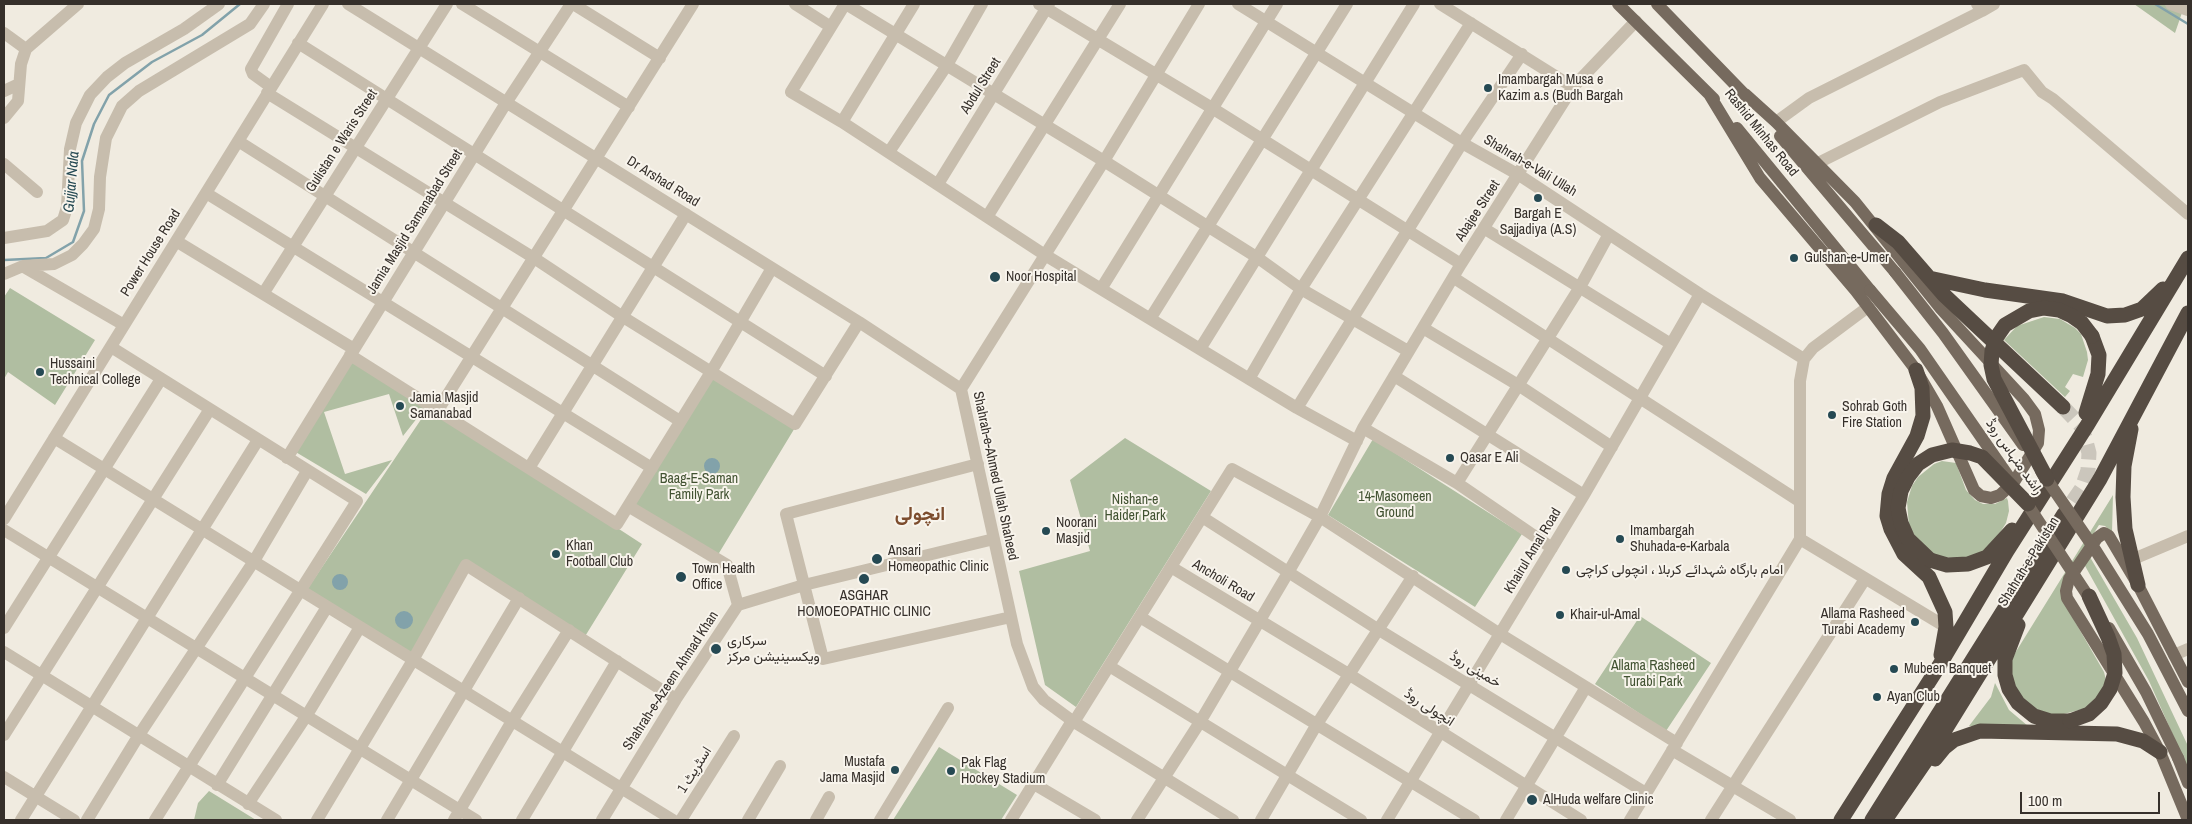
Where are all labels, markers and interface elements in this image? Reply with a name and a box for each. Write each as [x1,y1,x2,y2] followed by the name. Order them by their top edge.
[957,55,1005,117] street label: Abdul Street
[1498,72,1623,104] place label: Imambargah Musa e Kazim a.s (Budh Bargah
[1482,82,1494,94] marker: Imambargah Musa e Kazim a.s (Budh Bargah
[1721,86,1801,180] street label: Rashid Minhas Road
[303,87,381,195] street label: Gulistan e Waris Street
[1480,132,1580,200] street label: Shahrah-e-Vali Ullah
[364,147,466,297] street label: Jamia Masjid Samanabad Street
[60,151,84,213] water label: Gujjar Nala
[624,153,702,211] street label: Dr Arshad Road
[1452,177,1504,245] street label: Abajee Street
[1532,192,1544,204] marker: Bargah E Sajjadiya (A.S)
[118,206,184,300] street label: Power House Road
[1500,206,1576,238] place label: Bargah E Sajjadiya (A.S)
[1804,250,1889,266] place label: Gulshan-e-Umer
[1788,252,1800,264] marker: Gulshan-e-Umer
[1006,269,1076,285] place label: Noor Hospital
[988,270,1002,284] marker: Noor Hospital
[50,356,141,388] place label: Hussaini Technical College
[34,366,46,378] marker: Hussaini Technical College
[410,390,478,422] place label: Jamia Masjid Samanabad
[969,390,1021,562] street label: Shahrah-e-Ahmed Ullah Shaheed
[1842,399,1907,432] place label: Sohrab Goth Fire Station
[394,400,406,412] marker: Jamia Masjid Samanabad
[1826,409,1838,421] marker: Sohrab Goth Fire Station
[1982,416,2046,498] street label: راشد منہاس روڈ
[1460,450,1519,466] place label: Qasar E Ali
[1444,452,1456,464] marker: Qasar E Ali
[660,471,738,504] park label: Baag-E-Saman Family Park
[1358,489,1432,522] park label: 14-Masomeen Ground
[1104,492,1166,524] park label: Nishan-e Haider Park
[895,504,945,526] district label: انچولی
[1501,505,1565,597] street label: Khairul Amal Road
[1995,514,2063,610] street label: Shahrah-e-Pakistan
[1056,515,1097,548] place label: Noorani Masjid
[1630,523,1730,556] place label: Imambargah Shuhada-e-Karbala
[1040,525,1052,537] marker: Noorani Masjid
[1614,533,1626,545] marker: Imambargah Shuhada-e-Karbala
[566,538,633,570] place label: Khan Football Club
[888,543,989,576] place label: Ansari Homeopathic Clinic
[550,548,562,560] marker: Khan Football Club
[870,552,884,566] marker: Ansari Homeopathic Clinic
[1189,556,1257,606] street label: Ancholi Road
[692,561,755,594] place label: Town Health Office
[1576,562,1783,578] place label: امام بارگاہ شہدائے کربلا ، انچولی کراچی
[1560,564,1572,576] marker: امام بارگاہ شہدائے کربلا ، انچولی کراچی
[674,570,688,584] marker: Town Health Office
[857,572,871,586] marker: ASGHAR HOMOEOPATHIC CLINIC
[797,588,931,620] place label: ASGHAR HOMOEOPATHIC CLINIC
[1821,606,1905,638] place label: Allama Rasheed Turabi Academy
[1570,607,1640,623] place label: Khair-ul-Amal
[620,608,722,754] street label: Shahrah-e-Azeem Ahmad Khan
[1554,609,1566,621] marker: Khair-ul-Amal
[1909,616,1921,628] marker: Allama Rasheed Turabi Academy
[727,633,820,666] place label: سرکاری ویکسینیشن مرکز
[709,642,723,656] marker: سرکاری ویکسینیشن مرکز
[1446,648,1504,692] street label: خمینی روڈ
[1611,658,1695,690] park label: Allama Rasheed Turabi Park
[1904,661,1991,677] place label: Mubeen Banquet
[1888,663,1900,675] marker: Mubeen Banquet
[1401,685,1457,731] street label: انچولی روڈ
[1887,689,1940,705] place label: Ayan Club
[1871,691,1883,703] marker: Ayan Club
[674,744,716,796] street label: اسٹریٹ 1
[820,754,885,786] place label: Mustafa Jama Masjid
[961,755,1045,788] place label: Pak Flag Hockey Stadium
[889,764,901,776] marker: Mustafa Jama Masjid
[945,765,957,777] marker: Pak Flag Hockey Stadium
[2022,782,2162,814] scale bar
[2028,790,2062,811] text: 100 m
[1543,792,1653,808] place label: AlHuda welfare Clinic
[1525,793,1539,807] marker: AlHuda welfare Clinic

